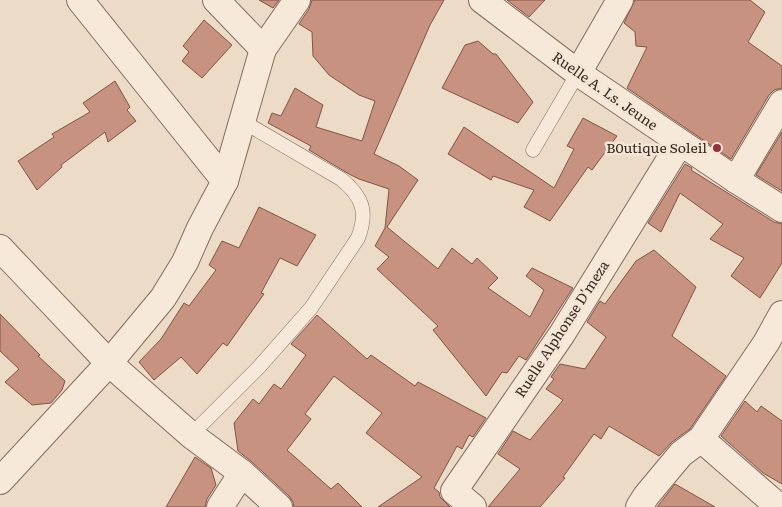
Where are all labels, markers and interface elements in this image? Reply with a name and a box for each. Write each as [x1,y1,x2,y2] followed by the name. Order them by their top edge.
[549,46,662,134] street label: Ruelle A. Ls. Jeune
[606,137,707,157] place label: B0utique Soleil
[711,142,723,154] marker: B0utique Soleil
[509,256,613,401] street label: Ruelle Alphonse D'meza

